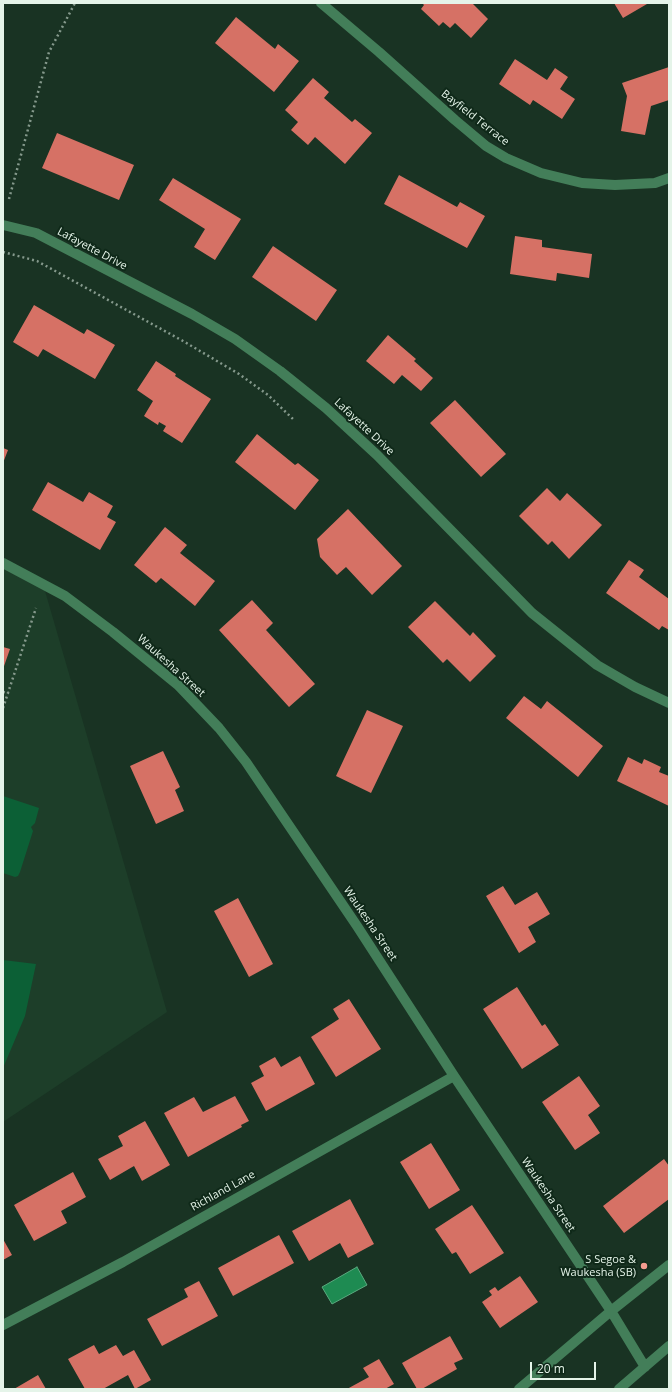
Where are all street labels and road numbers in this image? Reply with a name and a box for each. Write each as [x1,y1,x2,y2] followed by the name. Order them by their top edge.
[438,87,512,149] street label: Bayfield Terrace
[55,225,129,273] street label: Lafayette Drive
[331,396,397,458] street label: Lafayette Drive
[134,632,208,700] street label: Waukesha Street
[340,884,400,964] street label: Waukesha Street
[518,1155,578,1235] street label: Waukesha Street
[188,1168,258,1214] street label: Richland Lane

